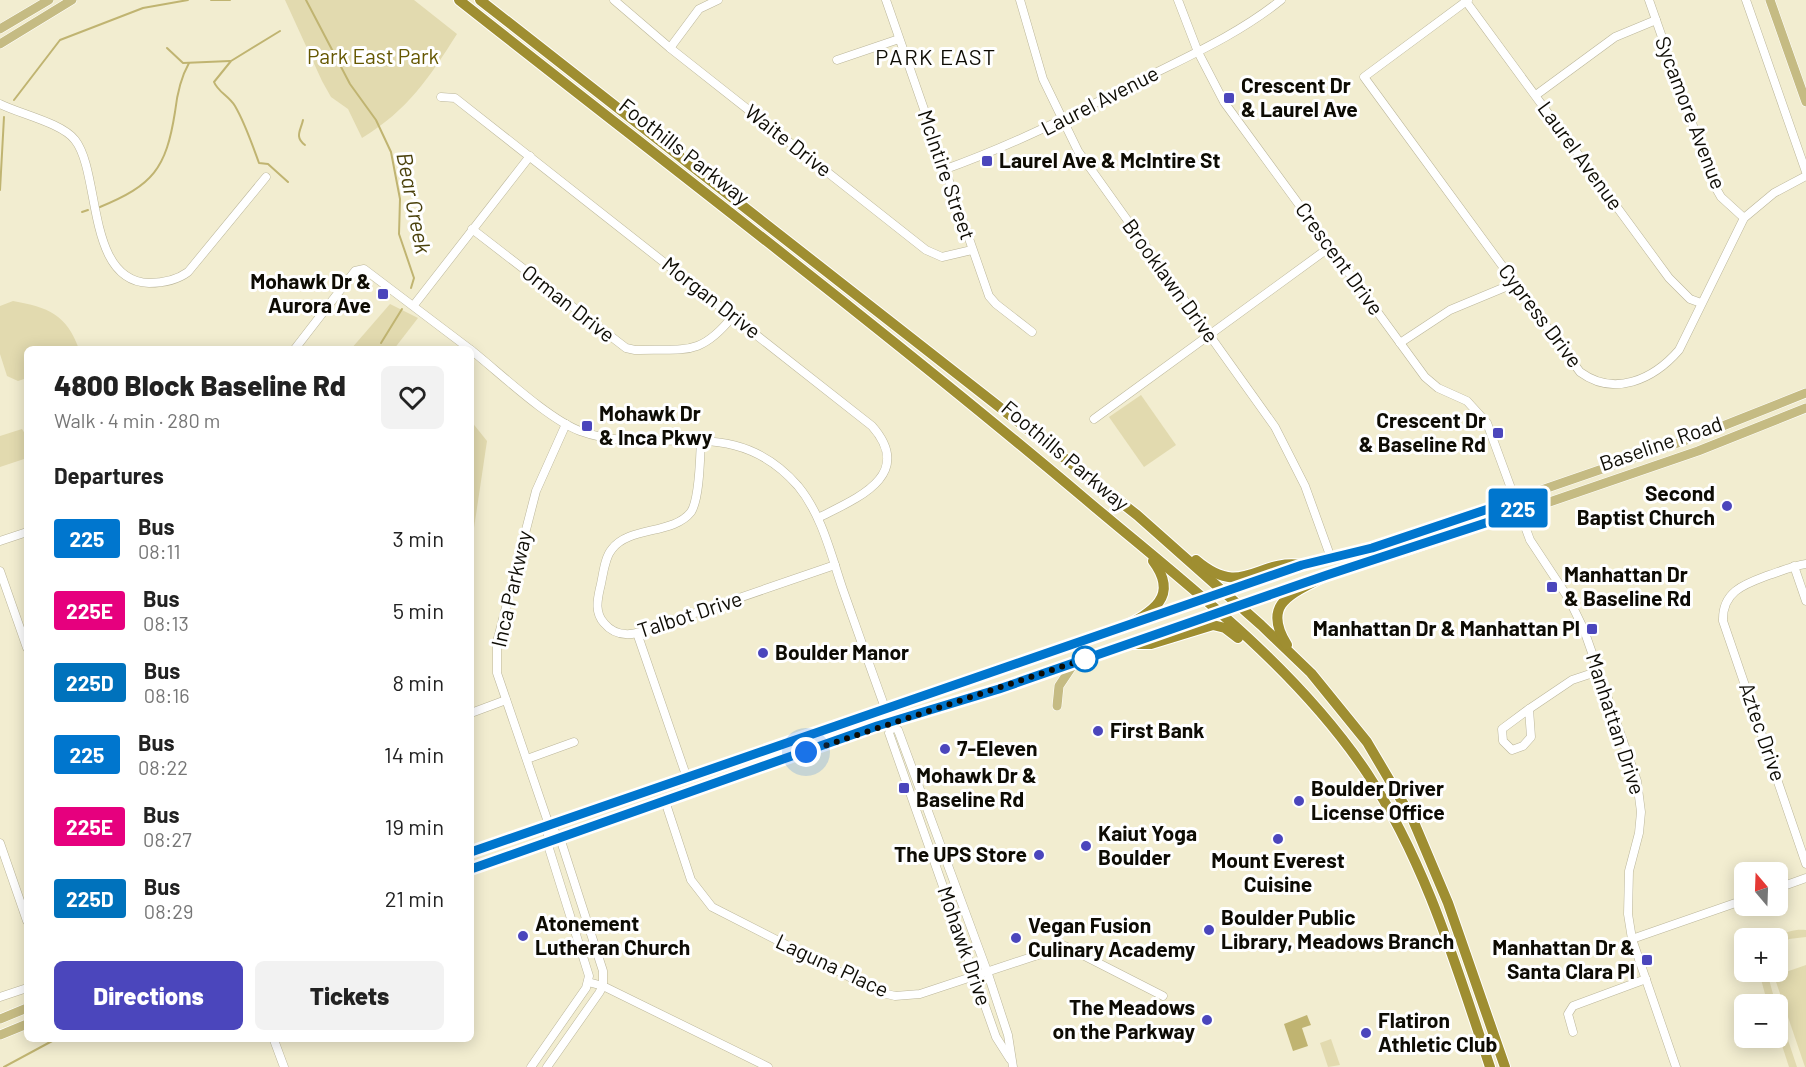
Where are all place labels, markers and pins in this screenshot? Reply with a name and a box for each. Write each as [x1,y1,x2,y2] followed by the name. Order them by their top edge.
[1241,72,1358,121] place label: Crescent Dr & Laurel Ave
[1222,91,1236,105] marker: Crescent Dr & Laurel Ave
[999,147,1221,172] place label: Laurel Ave & McIntire St
[980,154,994,168] marker: Laurel Ave & McIntire St
[250,268,371,317] place label: Mohawk Dr & Aurora Ave
[376,287,390,301] marker: Mohawk Dr & Aurora Ave
[599,400,713,449] place label: Mohawk Dr & Inca Pkwy
[1359,407,1486,456] place label: Crescent Dr & Baseline Rd
[580,419,594,433] marker: Mohawk Dr & Inca Pkwy
[1491,426,1505,440] marker: Crescent Dr & Baseline Rd
[1577,480,1715,529] place label: Second Baptist Church
[1720,499,1734,513] marker: Second Baptist Church
[1564,561,1691,610] place label: Manhattan Dr & Baseline Rd
[1545,580,1559,594] marker: Manhattan Dr & Baseline Rd
[1313,615,1580,640] place label: Manhattan Dr & Manhattan Pl
[1585,622,1599,636] marker: Manhattan Dr & Manhattan Pl
[775,639,909,664] place label: Boulder Manor
[756,646,770,660] marker: Boulder Manor
[1072,646,1098,672] unlabelled marker
[1110,717,1204,742] place label: First Bank
[1091,724,1105,738] marker: First Bank
[957,735,1037,760] place label: 7-Eleven
[938,742,952,756] marker: 7-Eleven
[916,762,1037,811] place label: Mohawk Dr & Baseline Rd
[1311,775,1445,824] place label: Boulder Driver License Office
[897,781,911,795] marker: Mohawk Dr & Baseline Rd
[1292,794,1306,808] marker: Boulder Driver License Office
[1098,820,1197,869] place label: Kaiut Yoga Boulder
[1271,832,1285,846] marker: Mount Everest Cuisine
[1079,839,1093,853] marker: Kaiut Yoga Boulder
[894,841,1027,866] place label: The UPS Store
[1211,847,1345,896] place label: Mount Everest Cuisine
[1032,848,1046,862] marker: The UPS Store
[1221,904,1454,953] place label: Boulder Public Library, Meadows Branch
[535,910,690,959] place label: Atonement Lutheran Church
[1028,912,1196,961] place label: Vegan Fusion Culinary Academy
[1202,923,1216,937] marker: Boulder Public Library, Meadows Branch
[516,929,530,943] marker: Atonement Lutheran Church
[1009,931,1023,945] marker: Vegan Fusion Culinary Academy
[1492,934,1635,983] place label: Manhattan Dr & Santa Clara Pl
[1640,953,1654,967] marker: Manhattan Dr & Santa Clara Pl
[1053,994,1195,1043] place label: The Meadows on the Parkway
[1378,1007,1497,1056] place label: Flatiron Athletic Club
[1200,1013,1214,1027] marker: The Meadows on the Parkway
[1359,1026,1373,1040] marker: Flatiron Athletic Club

